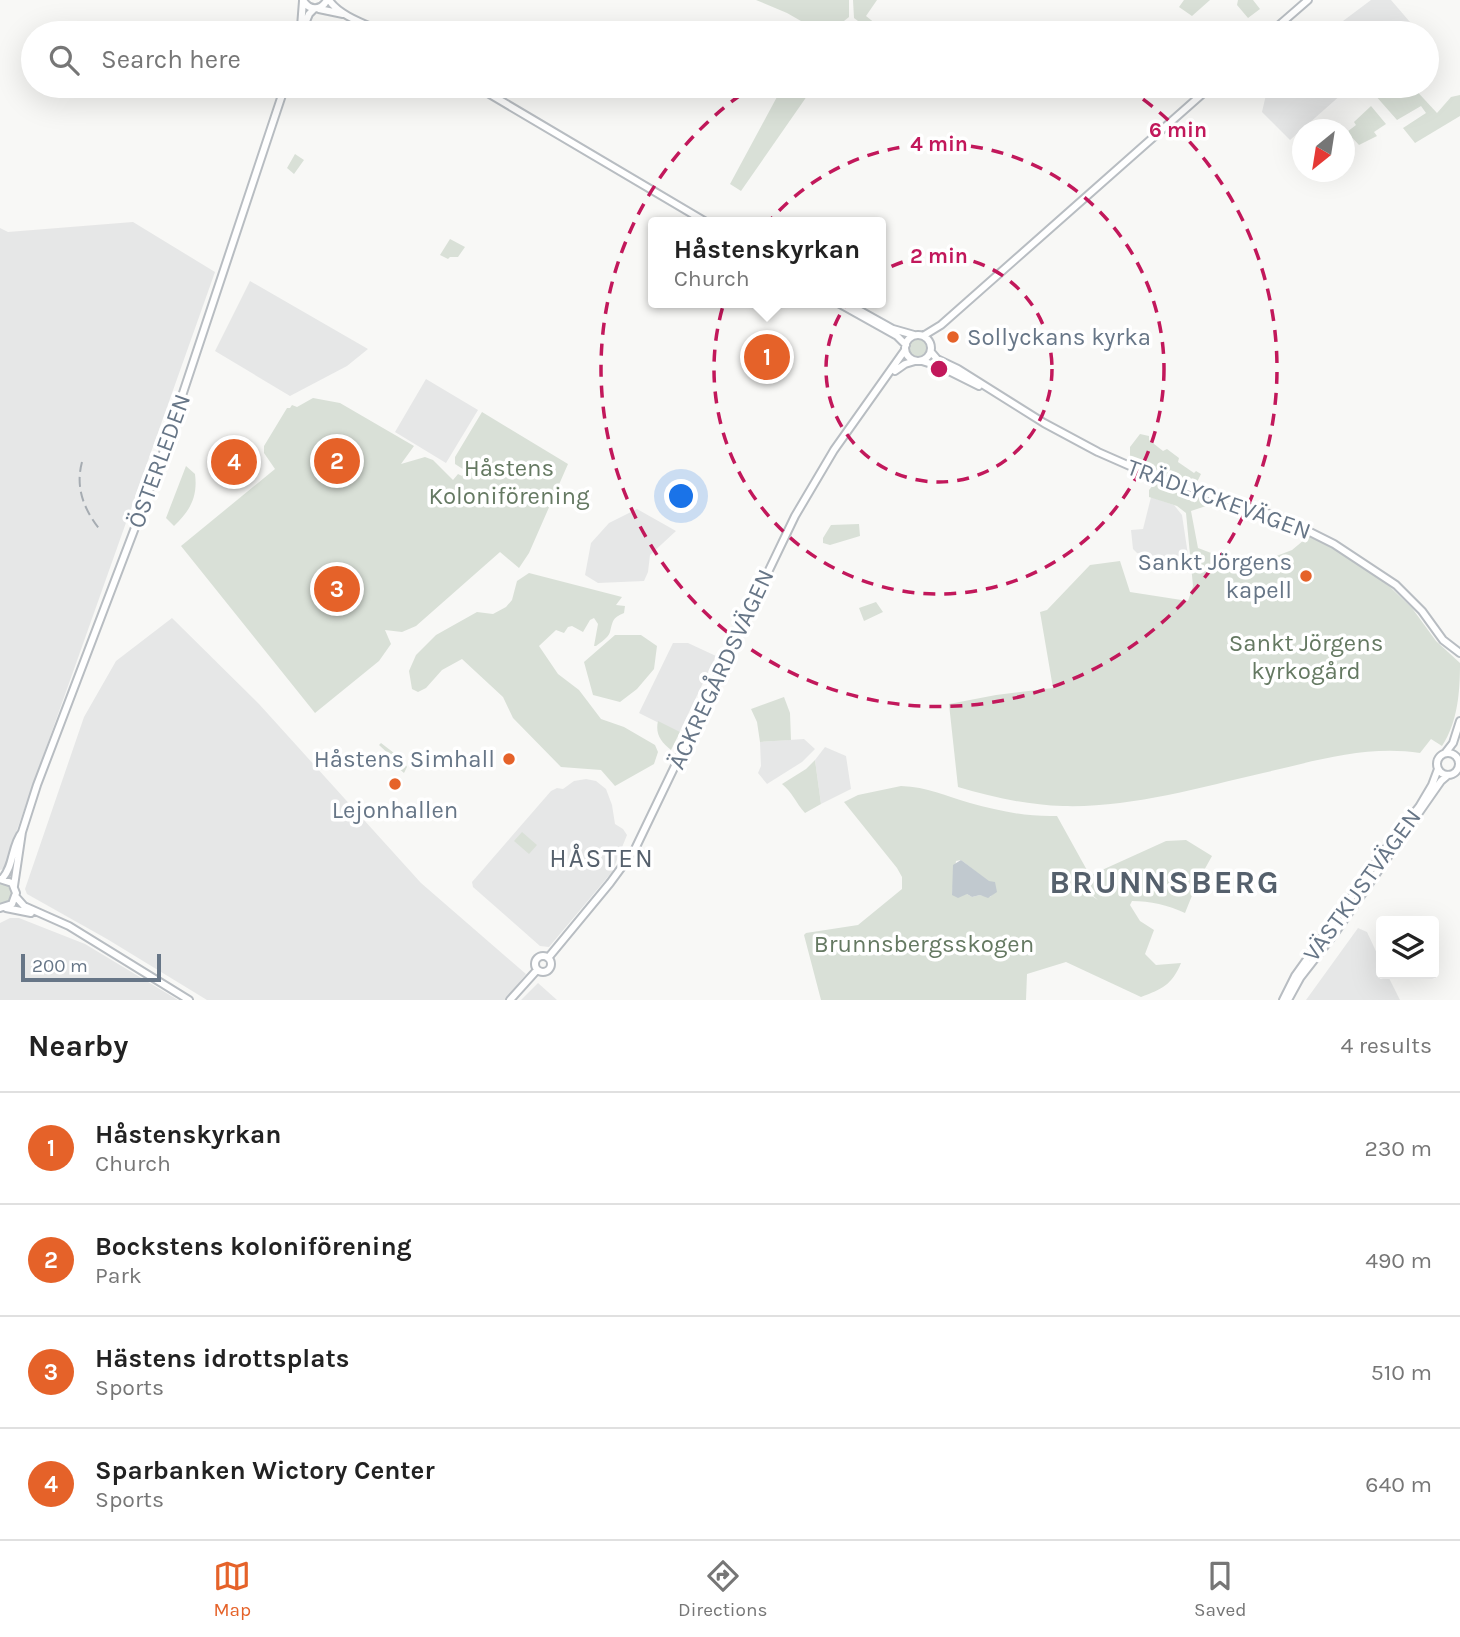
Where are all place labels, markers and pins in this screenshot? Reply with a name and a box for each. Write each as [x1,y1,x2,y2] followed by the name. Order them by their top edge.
[967,323,1151,351] place label: Sollyckans kyrka
[945,329,961,345] marker: Sollyckans kyrka
[744,331,790,383] pin: 1
[927,357,951,381] centre of rings
[314,435,360,487] pin: 2
[211,436,257,488] pin: 4
[1137,548,1292,604] place label: Sankt Jörgens kapell
[314,563,360,615] pin: 3
[1298,568,1314,584] marker: Sankt Jörgens kapell
[314,745,495,773] place label: Håstens Simhall
[501,751,517,767] marker: Håstens Simhall
[387,776,403,792] marker: Lejonhallen
[332,796,458,824] place label: Lejonhallen

